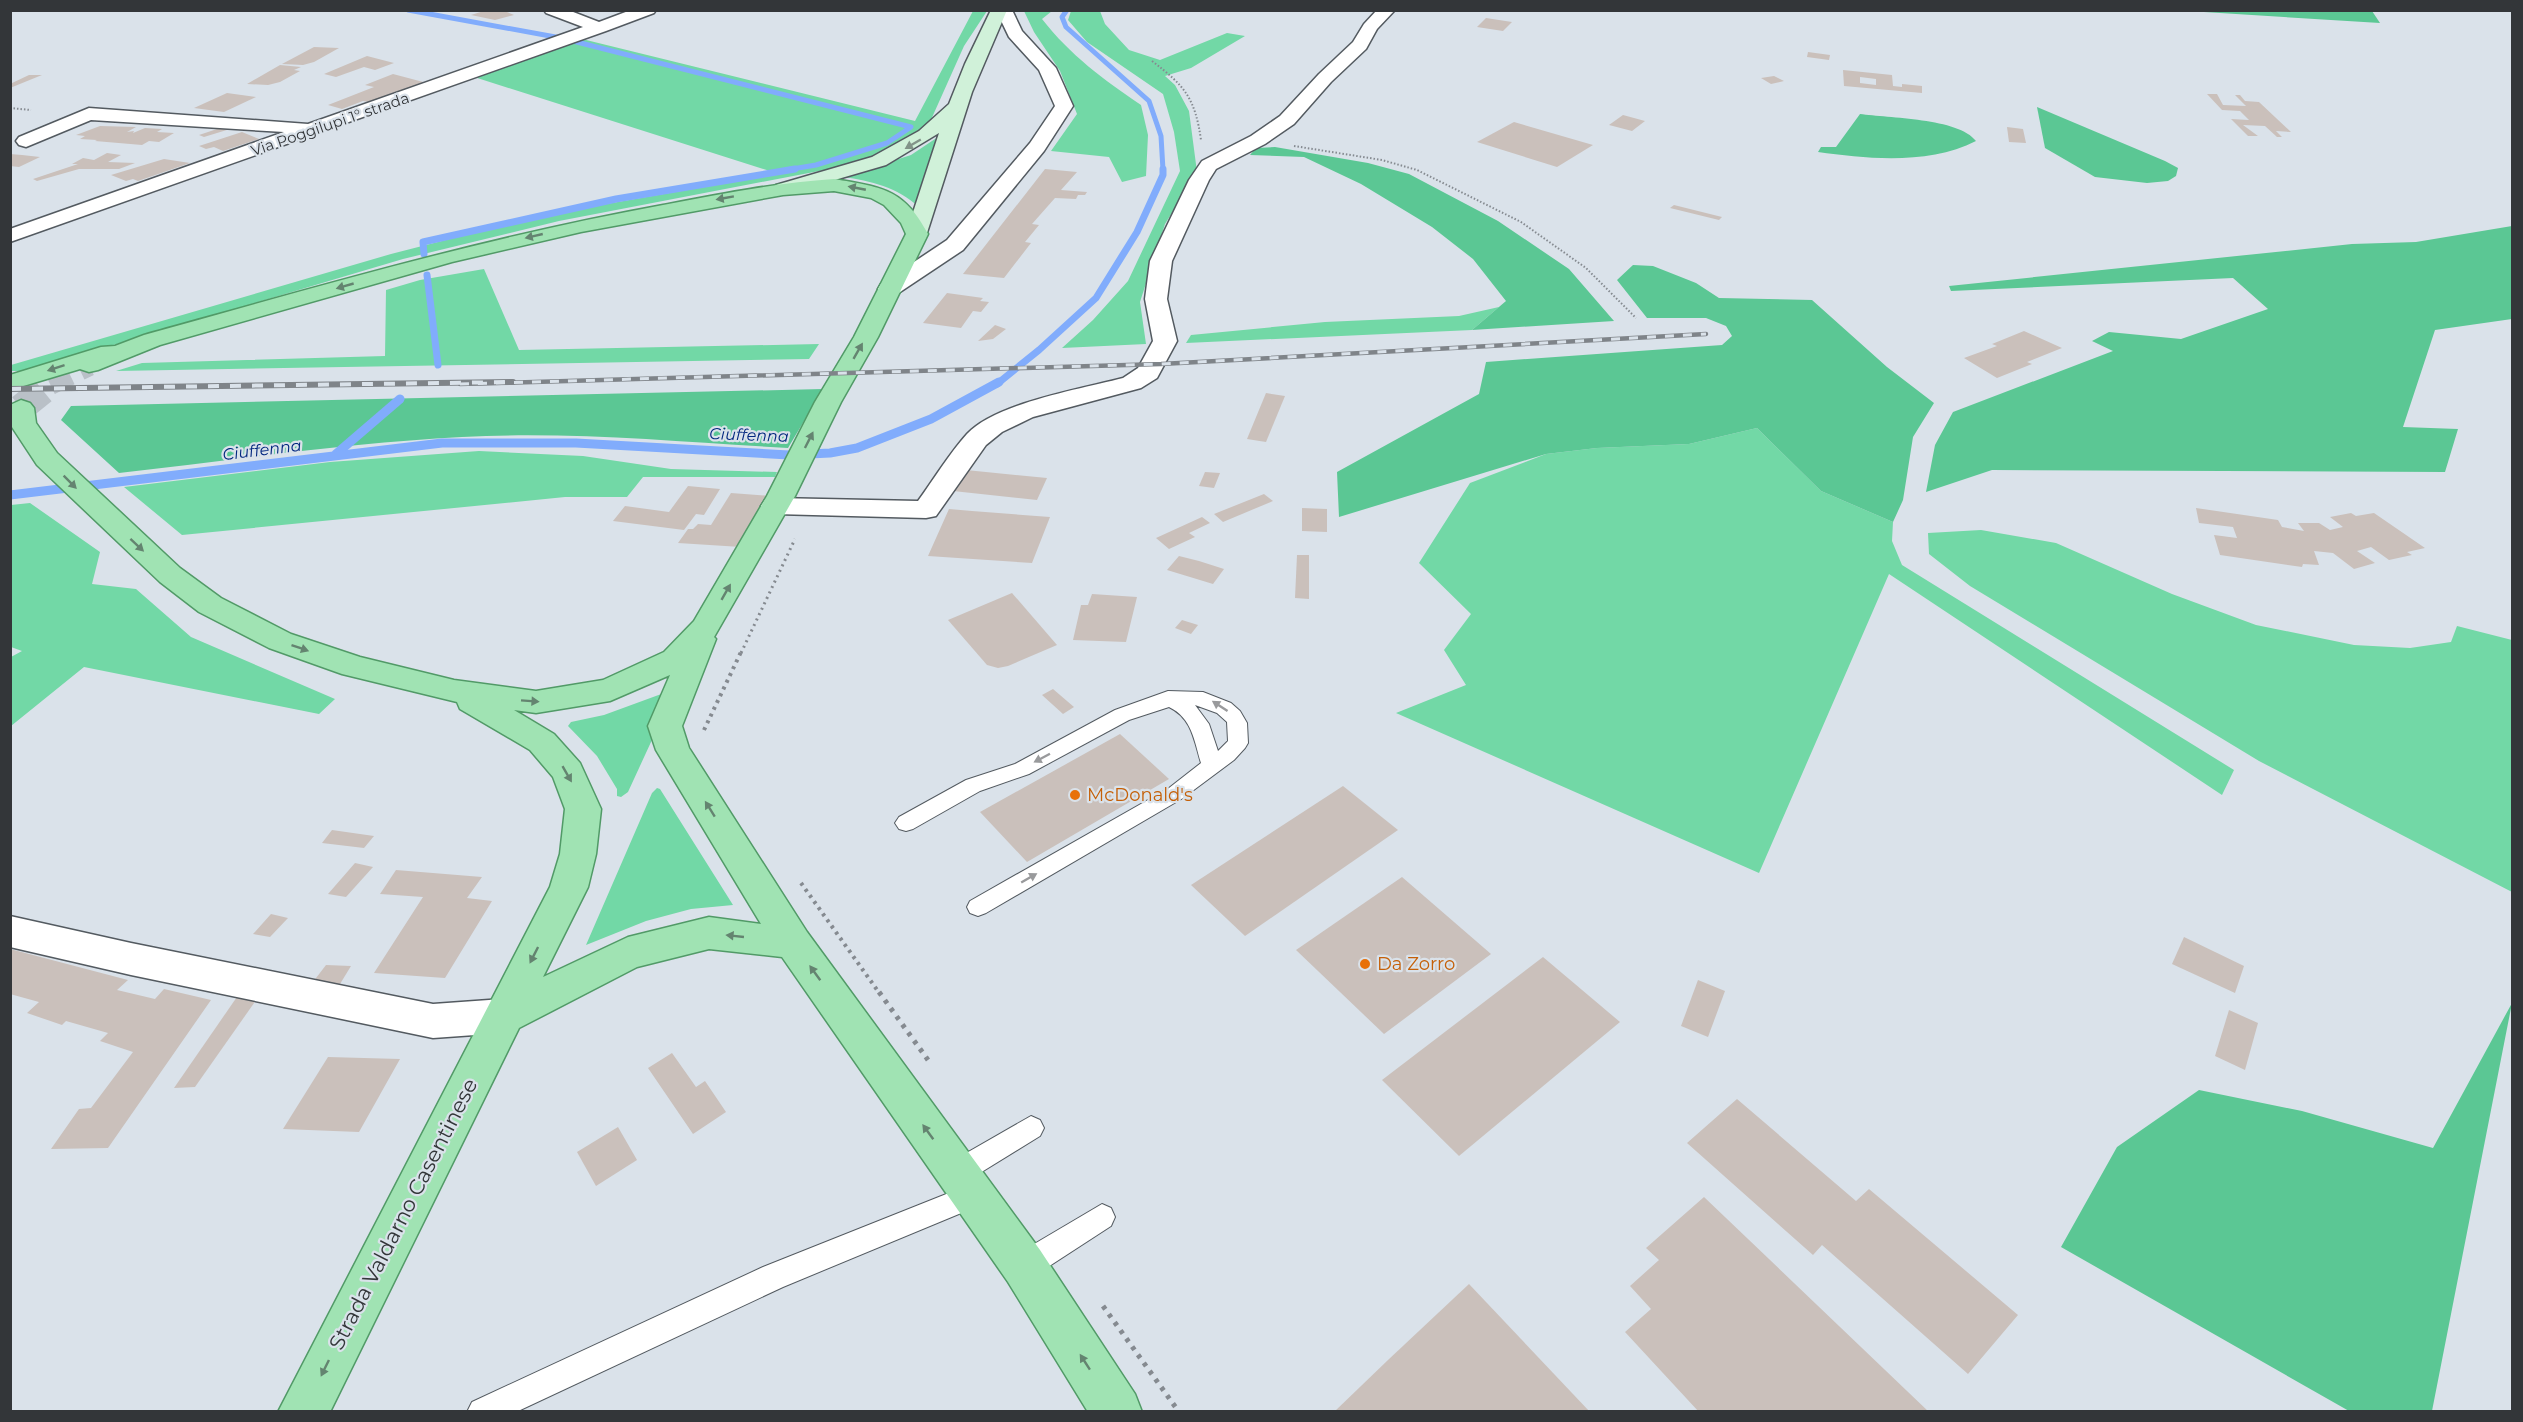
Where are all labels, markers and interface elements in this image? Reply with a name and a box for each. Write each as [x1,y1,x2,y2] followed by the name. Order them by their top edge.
[248,88,412,160] street label: Via Poggilupi 1° strada
[905,138,921,149] one-way arrow
[847,183,866,192] one-way arrow
[715,194,734,203] one-way arrow
[524,232,543,242] one-way arrow
[336,282,354,291] one-way arrow
[852,343,863,359] one-way arrow
[47,364,65,373] one-way arrow
[709,424,789,446] water label: Ciuffenna
[804,431,814,448] one-way arrow
[221,436,303,464] water label: Ciuffenna
[63,475,77,489] one-way arrow
[129,538,144,551] one-way arrow
[720,584,731,600] one-way arrow
[291,644,309,654] one-way arrow
[521,696,540,706] one-way arrow
[1212,701,1229,712] one-way arrow
[1033,753,1050,763] one-way arrow
[562,766,573,782] one-way arrow
[1087,784,1193,806] place label: McDonald's
[1068,788,1082,802] marker: McDonald's
[704,801,715,817] one-way arrow
[1021,872,1037,883] one-way arrow
[725,931,744,941] one-way arrow
[529,947,538,964] one-way arrow
[1377,953,1455,975] place label: Da Zorro
[1358,957,1372,971] marker: Da Zorro
[809,966,821,982] one-way arrow
[324,1074,482,1354] street label: Strada Valdarno Casentinese
[922,1124,934,1140] one-way arrow
[1080,1354,1091,1370] one-way arrow
[320,1359,329,1376] one-way arrow

